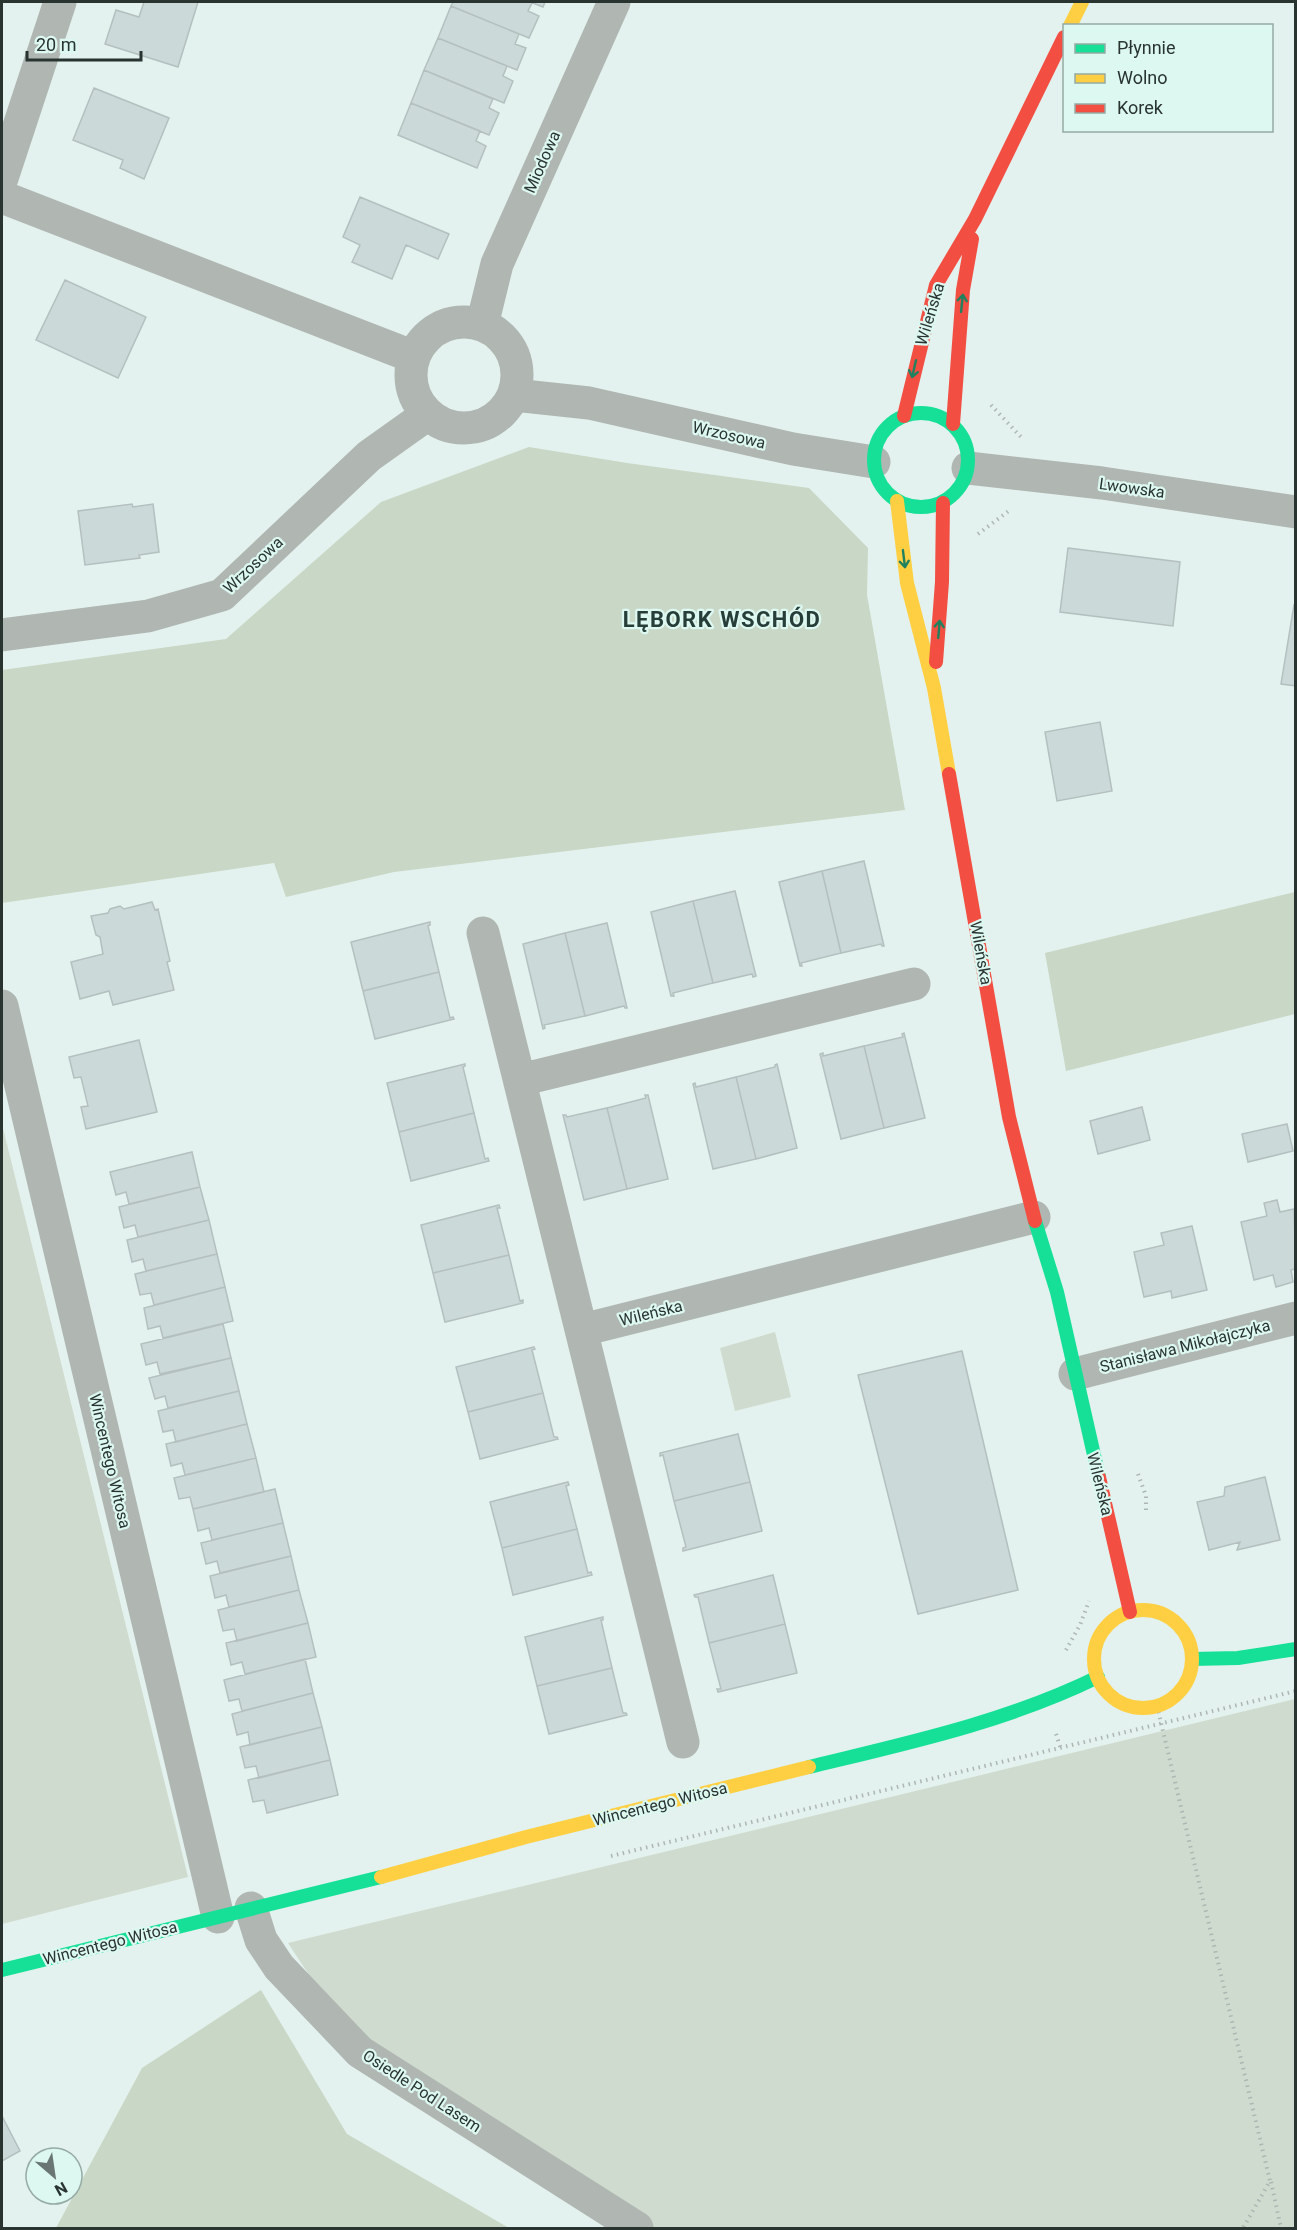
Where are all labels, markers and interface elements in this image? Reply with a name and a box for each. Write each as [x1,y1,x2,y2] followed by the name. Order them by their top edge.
[27,24,141,62] scale bar
[1063,24,1273,132] legend
[36,34,76,55] text: 20 m
[1117,37,1176,58] text: Płynnie
[1117,67,1168,88] text: Wolno
[1117,97,1164,118] text: Korek
[520,128,564,196] street label: Miodowa
[912,280,948,348] street label: Wileńska
[957,294,968,314] one-way arrow
[908,359,920,378] one-way arrow
[691,417,767,453] street label: Wrzosowa
[1098,474,1166,502] street label: Lwowska
[219,533,287,597] street label: Wrzosowa
[899,548,910,568] one-way arrow
[623,606,821,632] district label: LĘBORK WSCHÓD
[933,620,944,640] one-way arrow
[966,920,996,986] street label: Wileńska
[617,1296,685,1330] street label: Wileńska
[1098,1316,1272,1376] street label: Stanisława Mikołajczyka
[85,1392,135,1530] street label: Wincentego Witosa
[1083,1450,1117,1518] street label: Wileńska
[591,1778,729,1830] street label: Wincentego Witosa
[41,1917,179,1969] street label: Wincentego Witosa
[359,2046,485,2136] street label: Osiedle Pod Lasem
[24,2146,84,2206] north arrow
[51,2178,71,2200] text: N

